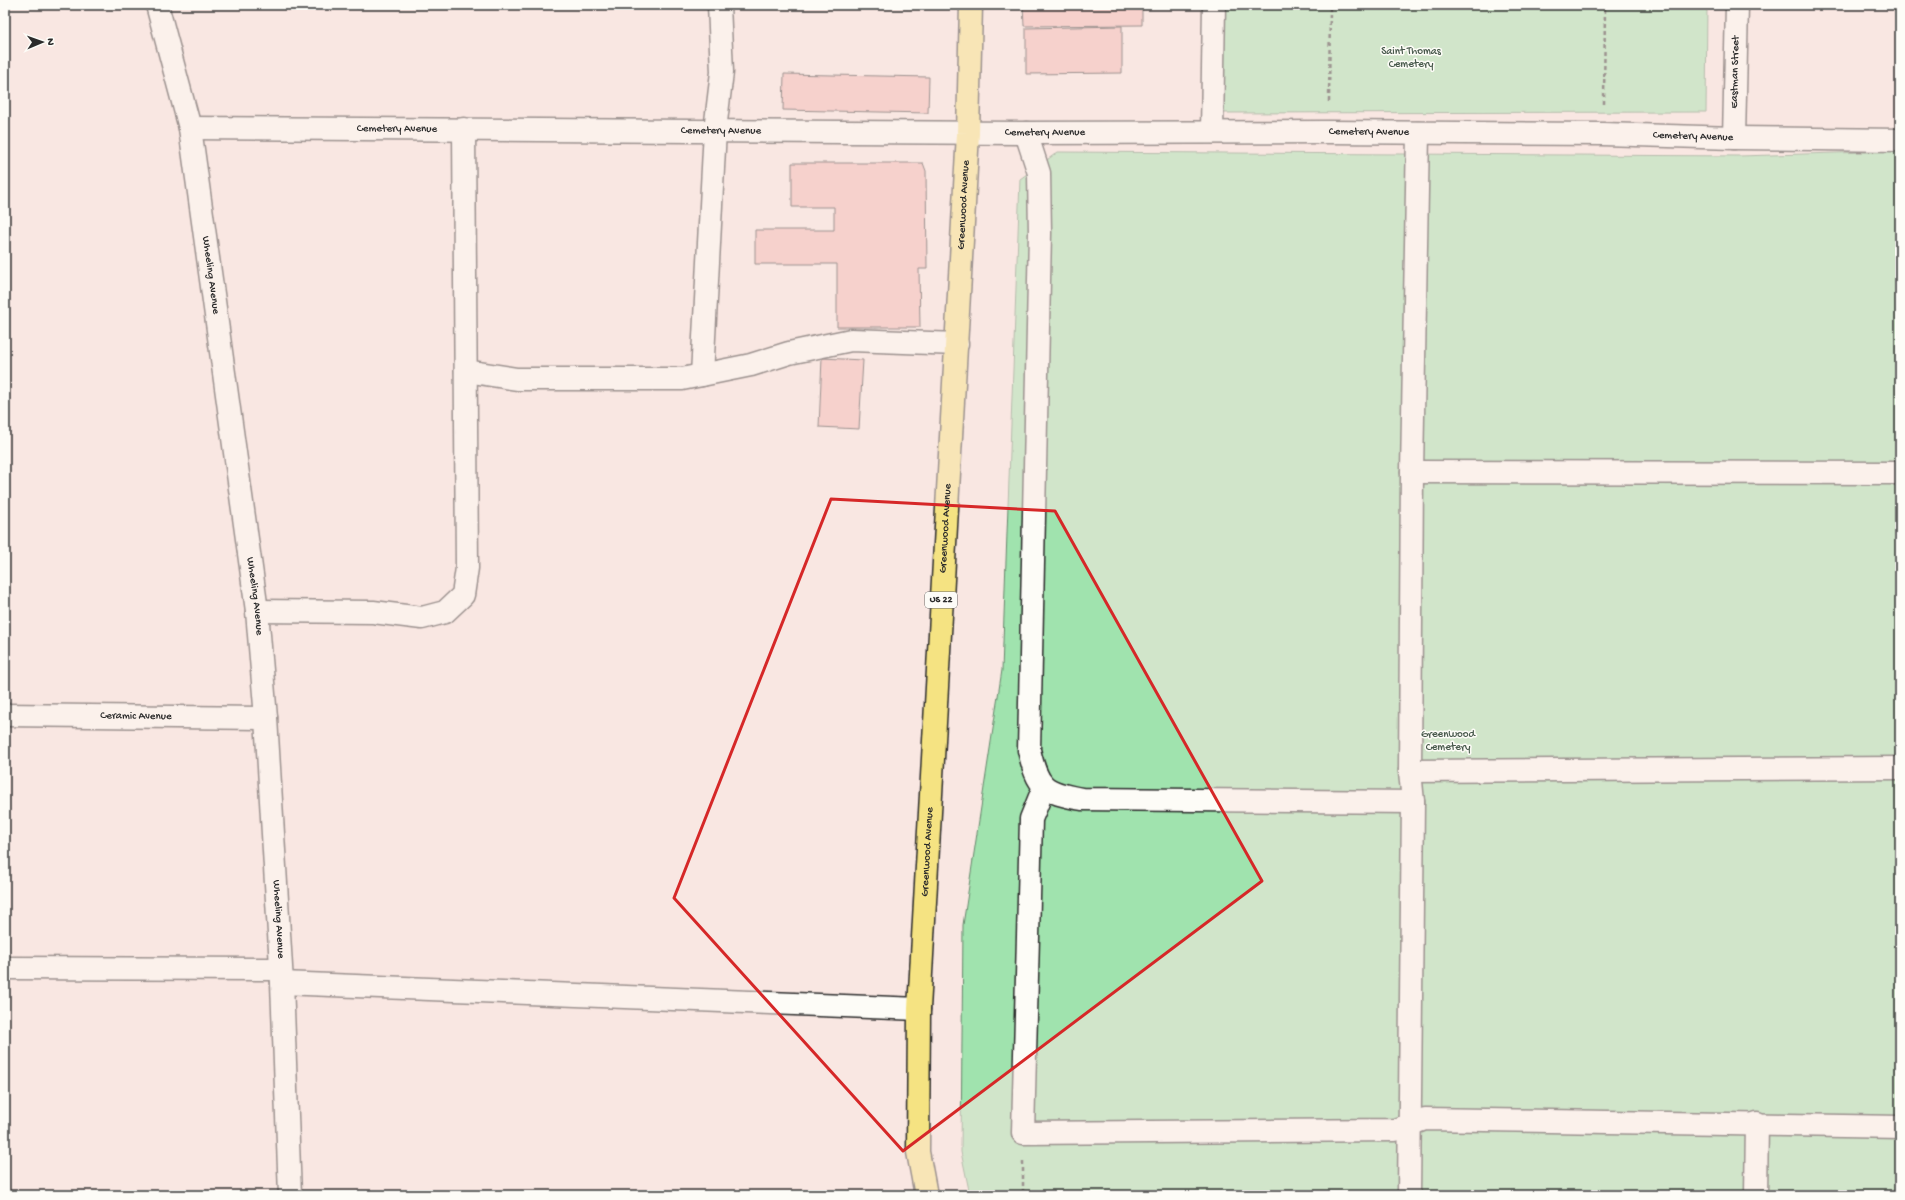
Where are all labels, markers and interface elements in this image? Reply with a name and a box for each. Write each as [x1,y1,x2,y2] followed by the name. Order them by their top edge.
[22,22,62,62] north arrow
[1729,34,1742,108] street label: Eastman Street
[44,38,56,46] text: N
[1381,46,1442,71] park label: Saint Thomas Cemetery
[357,123,438,135] street label: Cemetery Avenue
[681,125,762,137] street label: Cemetery Avenue
[1329,126,1410,139] street label: Cemetery Avenue
[1005,127,1086,139] street label: Cemetery Avenue
[1653,130,1734,144] street label: Cemetery Avenue
[955,160,972,250] street label: Greenwood Avenue
[199,235,222,315] street label: Wheeling Avenue
[937,483,954,574] street label: Greenwood Avenue
[244,556,265,636] street label: Wheeling Avenue
[925,592,957,608] road number: US 22
[100,710,172,723] street label: Ceramic Avenue
[1421,729,1476,754] park label: Greenwood Cemetery
[919,807,936,897] street label: Greenwood Avenue
[270,880,287,959] street label: Wheeling Avenue

